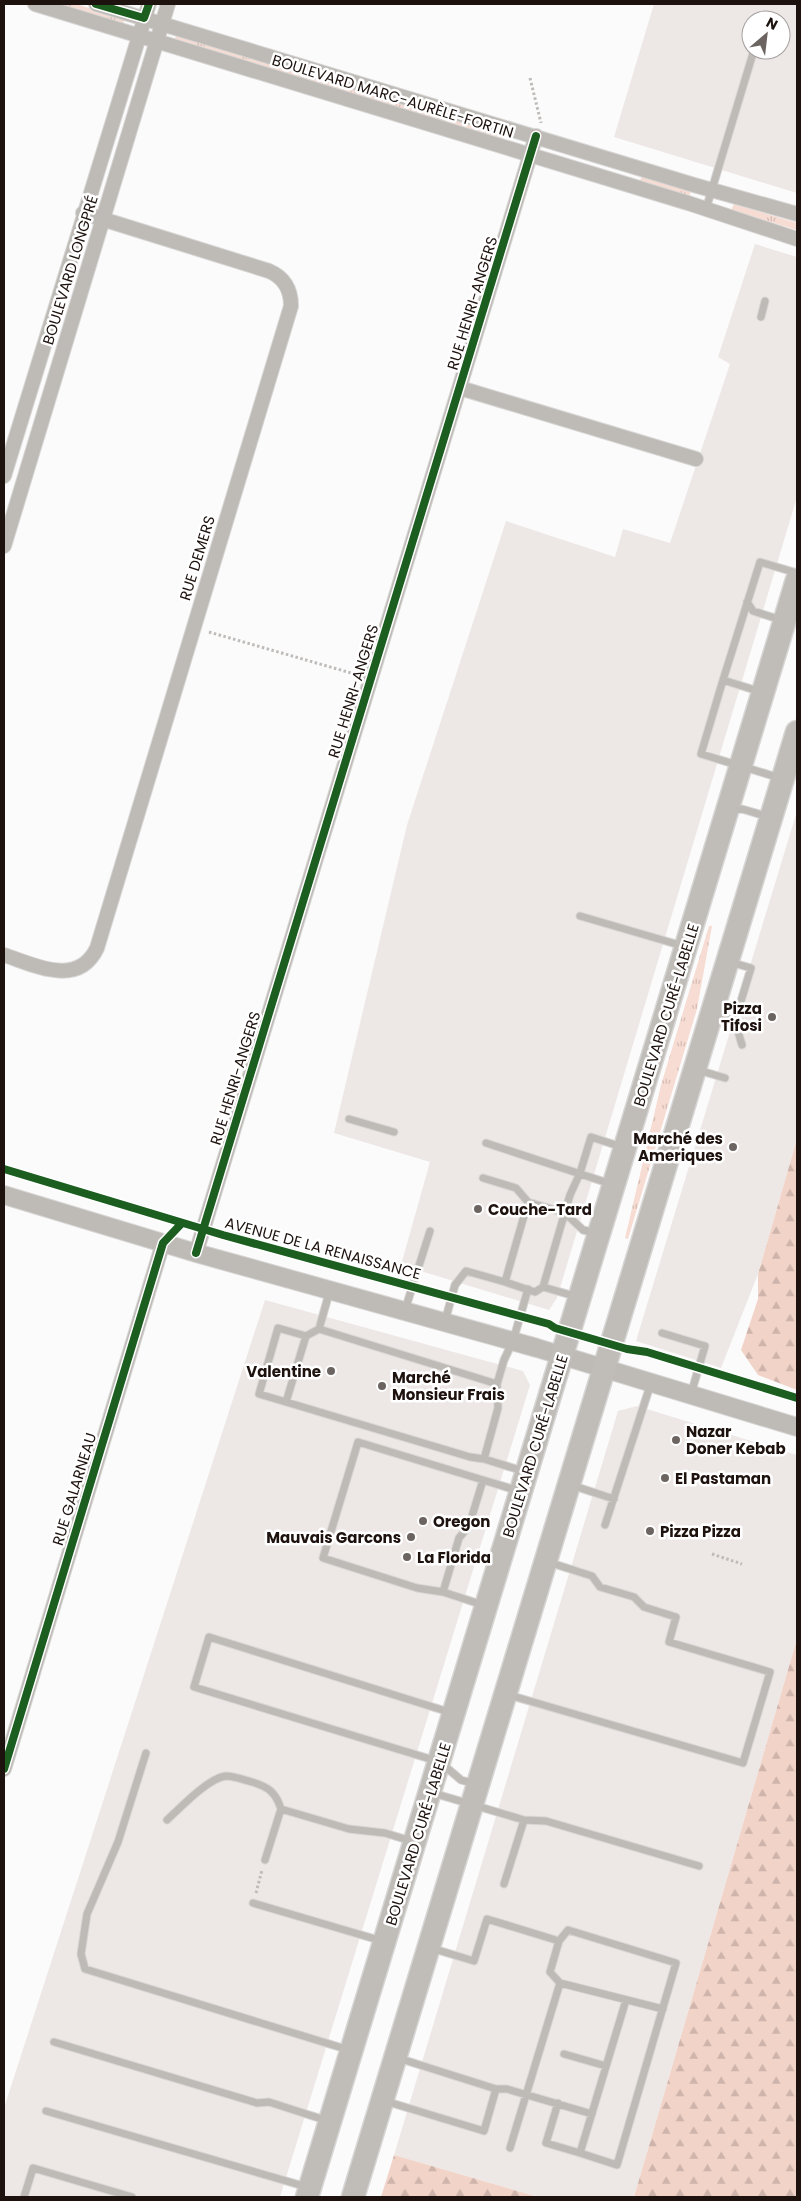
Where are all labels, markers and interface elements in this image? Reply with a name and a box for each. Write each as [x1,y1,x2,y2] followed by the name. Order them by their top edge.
[741,10,791,60] north arrow
[763,12,781,35] text: N
[270,49,516,143] street label: BOULEVARD MARC-AURÈLE-FORTIN
[37,193,103,347] street label: BOULEVARD LONGPRÉ
[442,234,502,372] street label: RUE HENRI-ANGERS
[174,513,220,603] street label: RUE DEMERS
[323,622,383,760] street label: RUE HENRI-ANGERS
[628,921,704,1109] street label: BOULEVARD CURÉ-LABELLE
[721,998,762,1036] place label: Pizza Tifosi
[205,1009,265,1147] street label: RUE HENRI-ANGERS
[766,1011,778,1023] marker: Pizza Tifosi
[633,1128,723,1166] place label: Marché des Ameriques
[727,1141,739,1153] marker: Marché des Ameriques
[488,1199,592,1220] place label: Couche-Tard
[472,1203,484,1215] marker: Couche-Tard
[223,1212,423,1284] street label: AVENUE DE LA RENAISSANCE
[497,1352,573,1540] street label: BOULEVARD CURÉ-LABELLE
[246,1361,321,1382] place label: Valentine
[325,1365,337,1377] marker: Valentine
[392,1367,505,1405] place label: Marché Monsieur Frais
[376,1380,388,1392] marker: Marché Monsieur Frais
[686,1421,786,1459] place label: Nazar Doner Kebab
[47,1430,101,1548] street label: RUE GALARNEAU
[670,1434,682,1446] marker: Nazar Doner Kebab
[675,1468,771,1489] place label: El Pastaman
[659,1472,671,1484] marker: El Pastaman
[433,1511,490,1532] place label: Oregon
[417,1515,429,1527] marker: Oregon
[660,1521,741,1542] place label: Pizza Pizza
[644,1525,656,1537] marker: Pizza Pizza
[266,1527,401,1548] place label: Mauvais Garcons
[405,1531,417,1543] marker: Mauvais Garcons
[417,1547,491,1568] place label: La Florida
[401,1551,413,1563] marker: La Florida
[380,1740,456,1928] street label: BOULEVARD CURÉ-LABELLE

